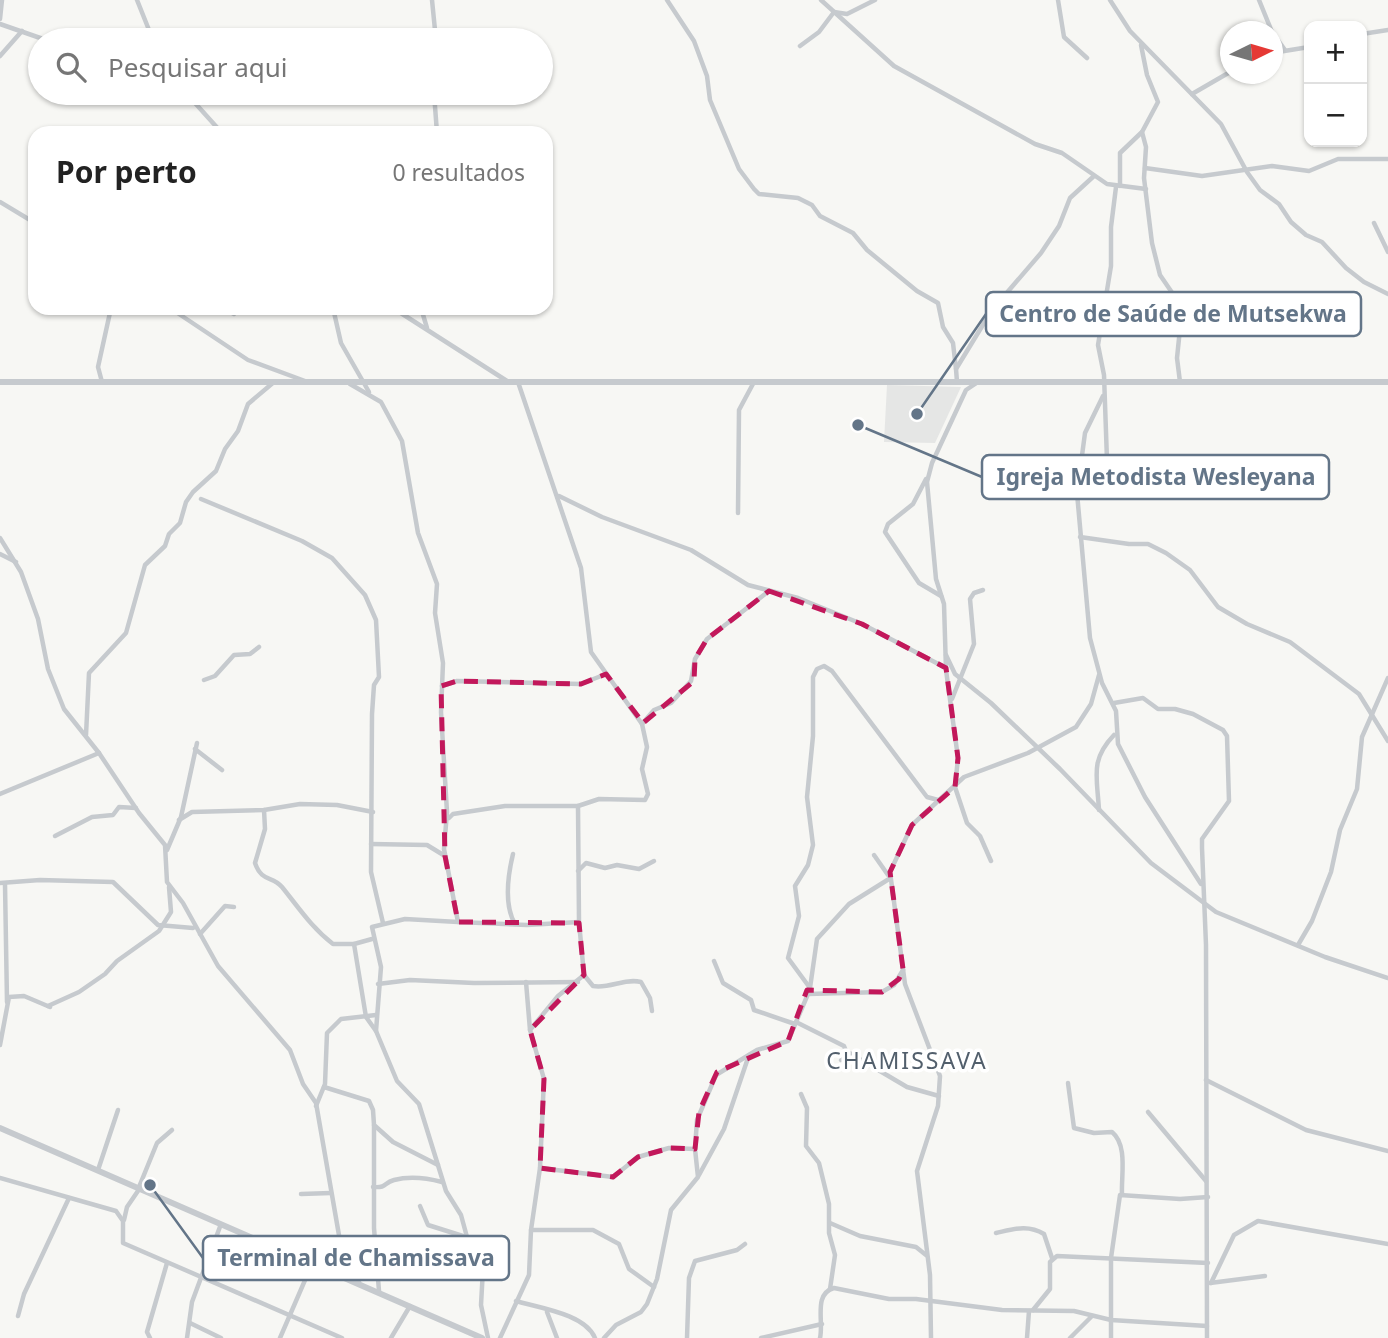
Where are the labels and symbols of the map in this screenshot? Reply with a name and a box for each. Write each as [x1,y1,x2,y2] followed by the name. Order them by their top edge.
[1220,21,1283,84] north arrow
[986,292,1361,336] callout: Centro de Saúde de Mutsekwa
[999,297,1347,329] text: Centro de Saúde de Mutsekwa
[982,455,1329,499] callout: Igreja Metodista Wesleyana
[997,460,1315,492] text: Igreja Metodista Wesleyana
[826,1044,988,1076] district label: CHAMISSAVA
[203,1236,509,1280] callout: Terminal de Chamissava
[217,1241,495,1273] text: Terminal de Chamissava

